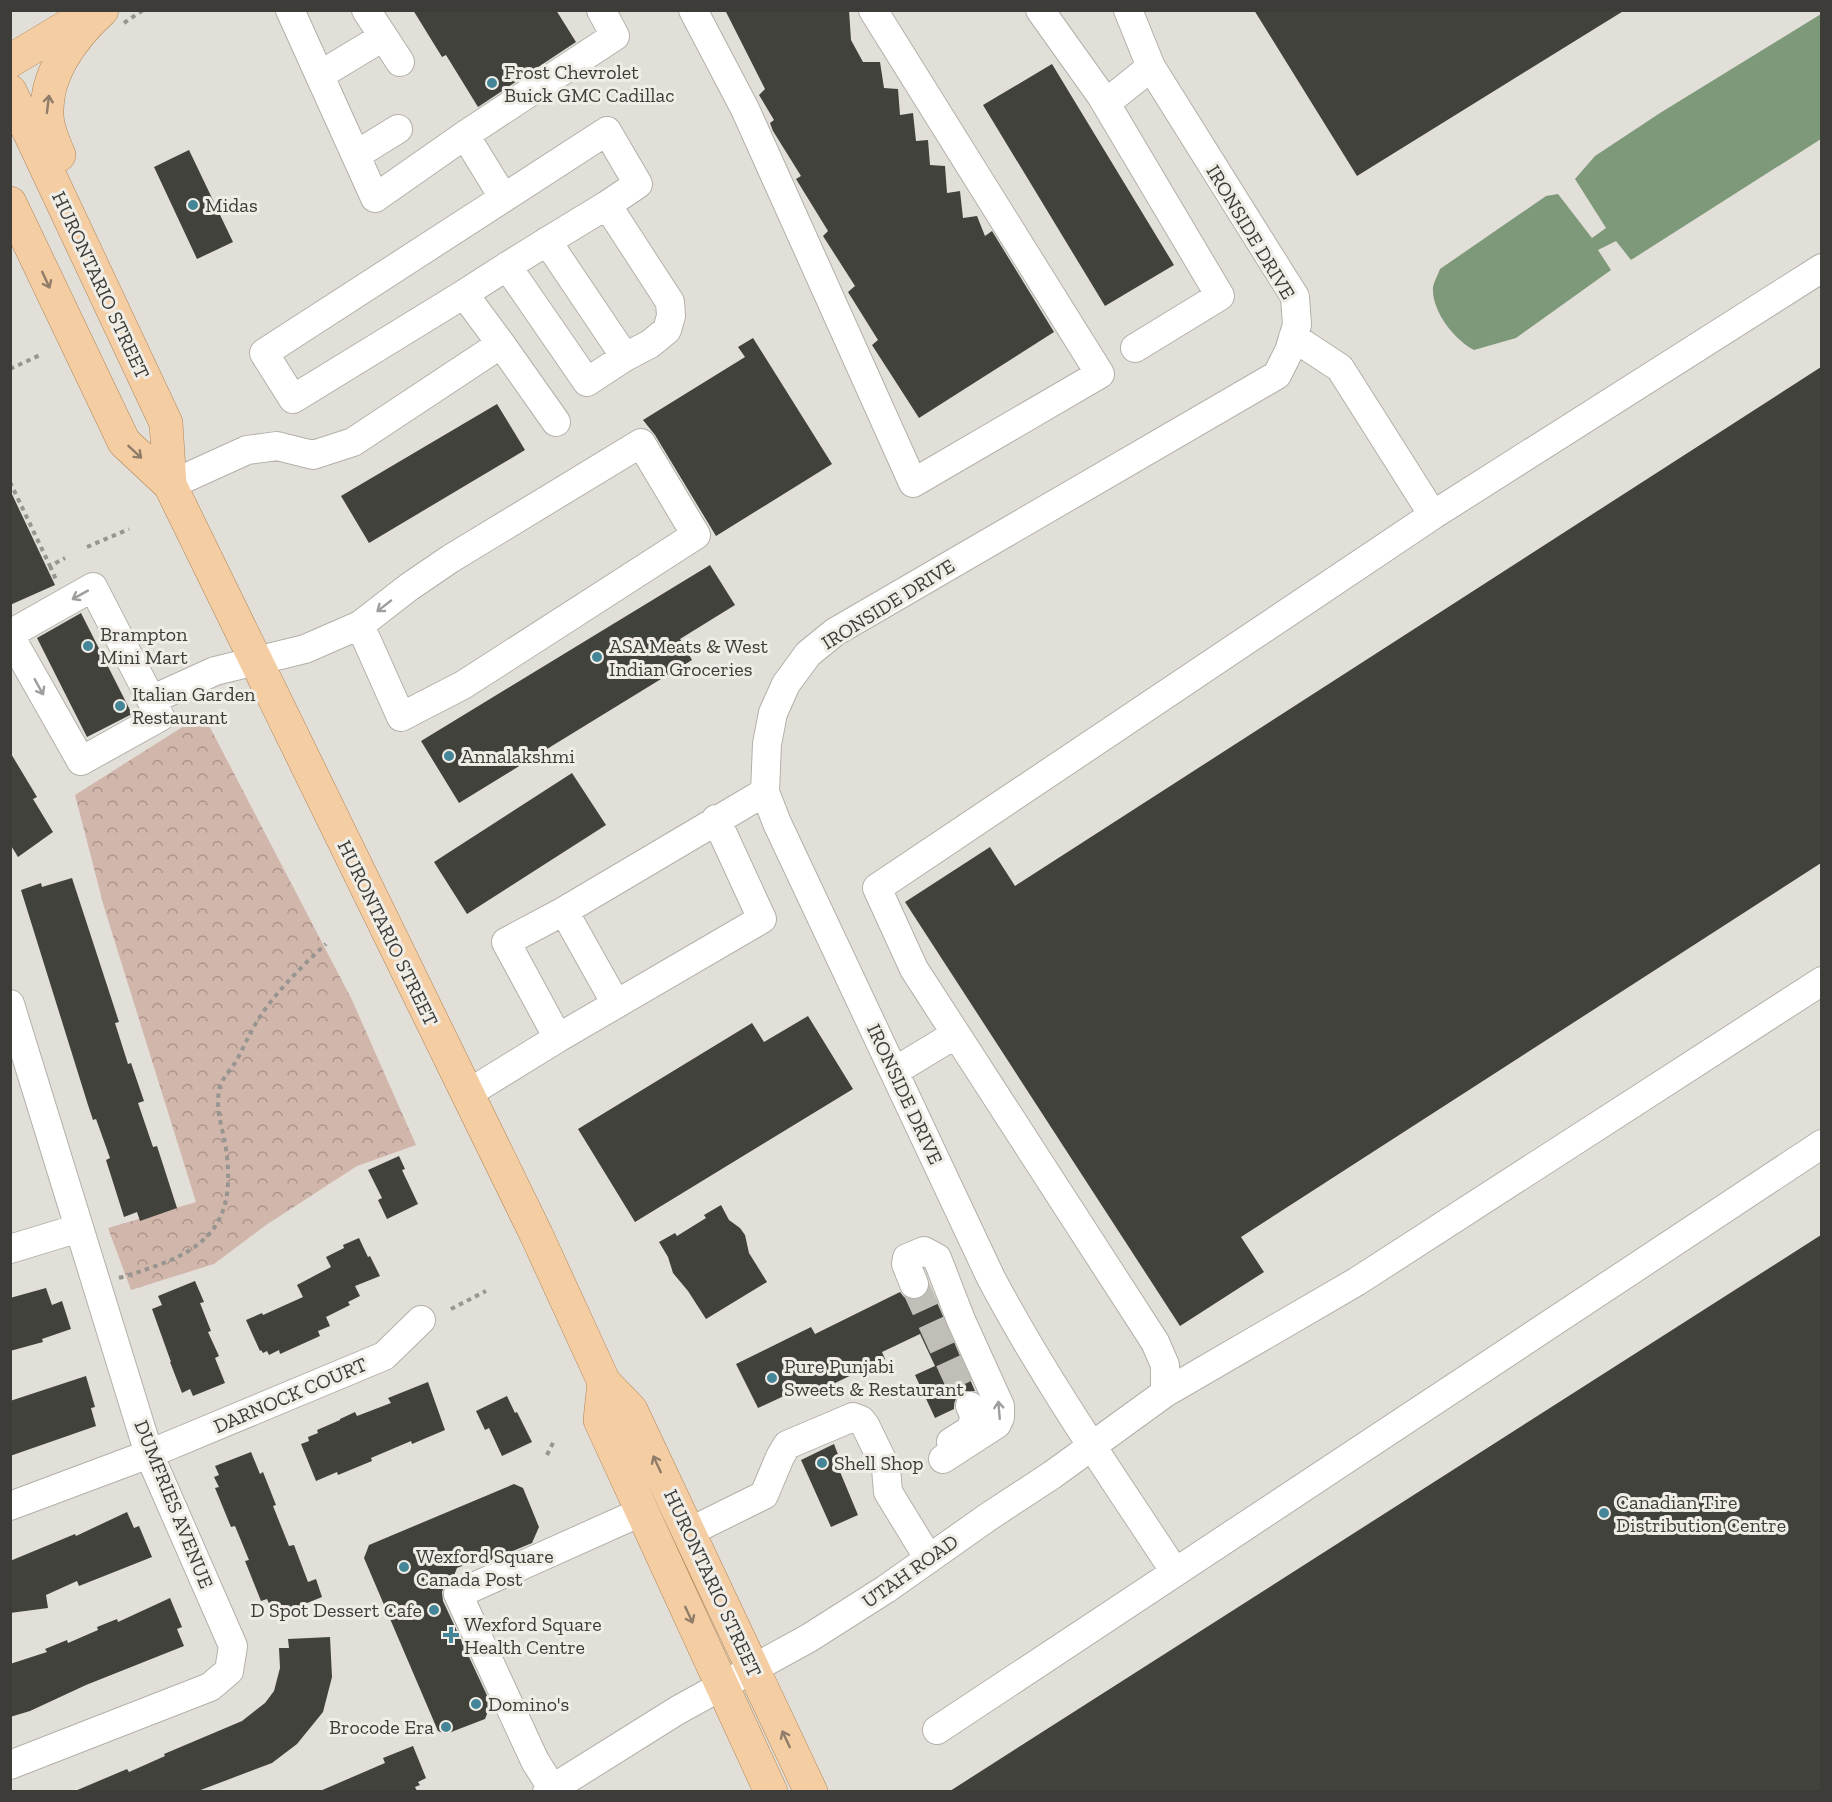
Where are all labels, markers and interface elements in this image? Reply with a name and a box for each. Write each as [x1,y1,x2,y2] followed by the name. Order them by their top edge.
[504,60,674,107] place label: Frost Chevrolet Buick GMC Cadillac
[485,76,499,90] marker: Frost Chevrolet Buick GMC Cadillac
[43,94,54,114] one-way arrow
[1201,161,1301,303] street label: IRONSIDE DRIVE
[47,187,155,383] street label: HURONTARIO STREET
[205,193,258,217] place label: Midas
[186,198,200,212] marker: Midas
[41,270,53,288] one-way arrow
[127,445,142,459] one-way arrow
[817,553,959,655] street label: IRONSIDE DRIVE
[72,589,89,601] one-way arrow
[377,600,393,613] one-way arrow
[100,622,188,669] place label: Brampton Mini Mart
[609,634,768,681] place label: ASA Meats & West Indian Groceries
[81,639,95,653] marker: Brampton Mini Mart
[590,650,604,664] marker: ASA Meats & West Indian Groceries
[33,678,45,695] one-way arrow
[132,682,256,729] place label: Italian Garden Restaurant
[113,699,127,713] marker: Italian Garden Restaurant
[461,744,575,768] place label: Annalakshmi
[442,749,456,763] marker: Annalakshmi
[333,836,443,1030] street label: HURONTARIO STREET
[862,1020,948,1168] street label: IRONSIDE DRIVE
[210,1352,370,1438] street label: DARNOCK COURT
[784,1354,964,1401] place label: Pure Punjabi Sweets & Restaurant
[765,1371,779,1385] marker: Pure Punjabi Sweets & Restaurant
[993,1400,1004,1420] one-way arrow
[129,1416,219,1592] street label: DUMFRIES AVENUE
[834,1451,924,1475] place label: Shell Shop
[650,1455,662,1473] one-way arrow
[815,1456,829,1470] marker: Shell Shop
[659,1485,767,1681] street label: HURONTARIO STREET
[1616,1490,1786,1537] place label: Canadian Tire Distribution Centre
[1597,1506,1611,1520] marker: Canadian Tire Distribution Centre
[857,1529,963,1613] street label: UTAH ROAD
[416,1544,554,1591] place label: Wexford Square Canada Post
[397,1560,411,1574] marker: Wexford Square Canada Post
[250,1598,422,1622] place label: D Spot Dessert Cafe
[427,1603,441,1617] marker: D Spot Dessert Cafe
[684,1605,696,1623] one-way arrow
[464,1612,602,1659] place label: Wexford Square Health Centre
[442,1626,460,1644] marker: Wexford Square Health Centre
[488,1692,569,1716] place label: Domino's
[469,1697,483,1711] marker: Domino's
[329,1715,434,1739] place label: Brocode Era
[439,1720,453,1734] marker: Brocode Era
[779,1730,791,1748] one-way arrow

